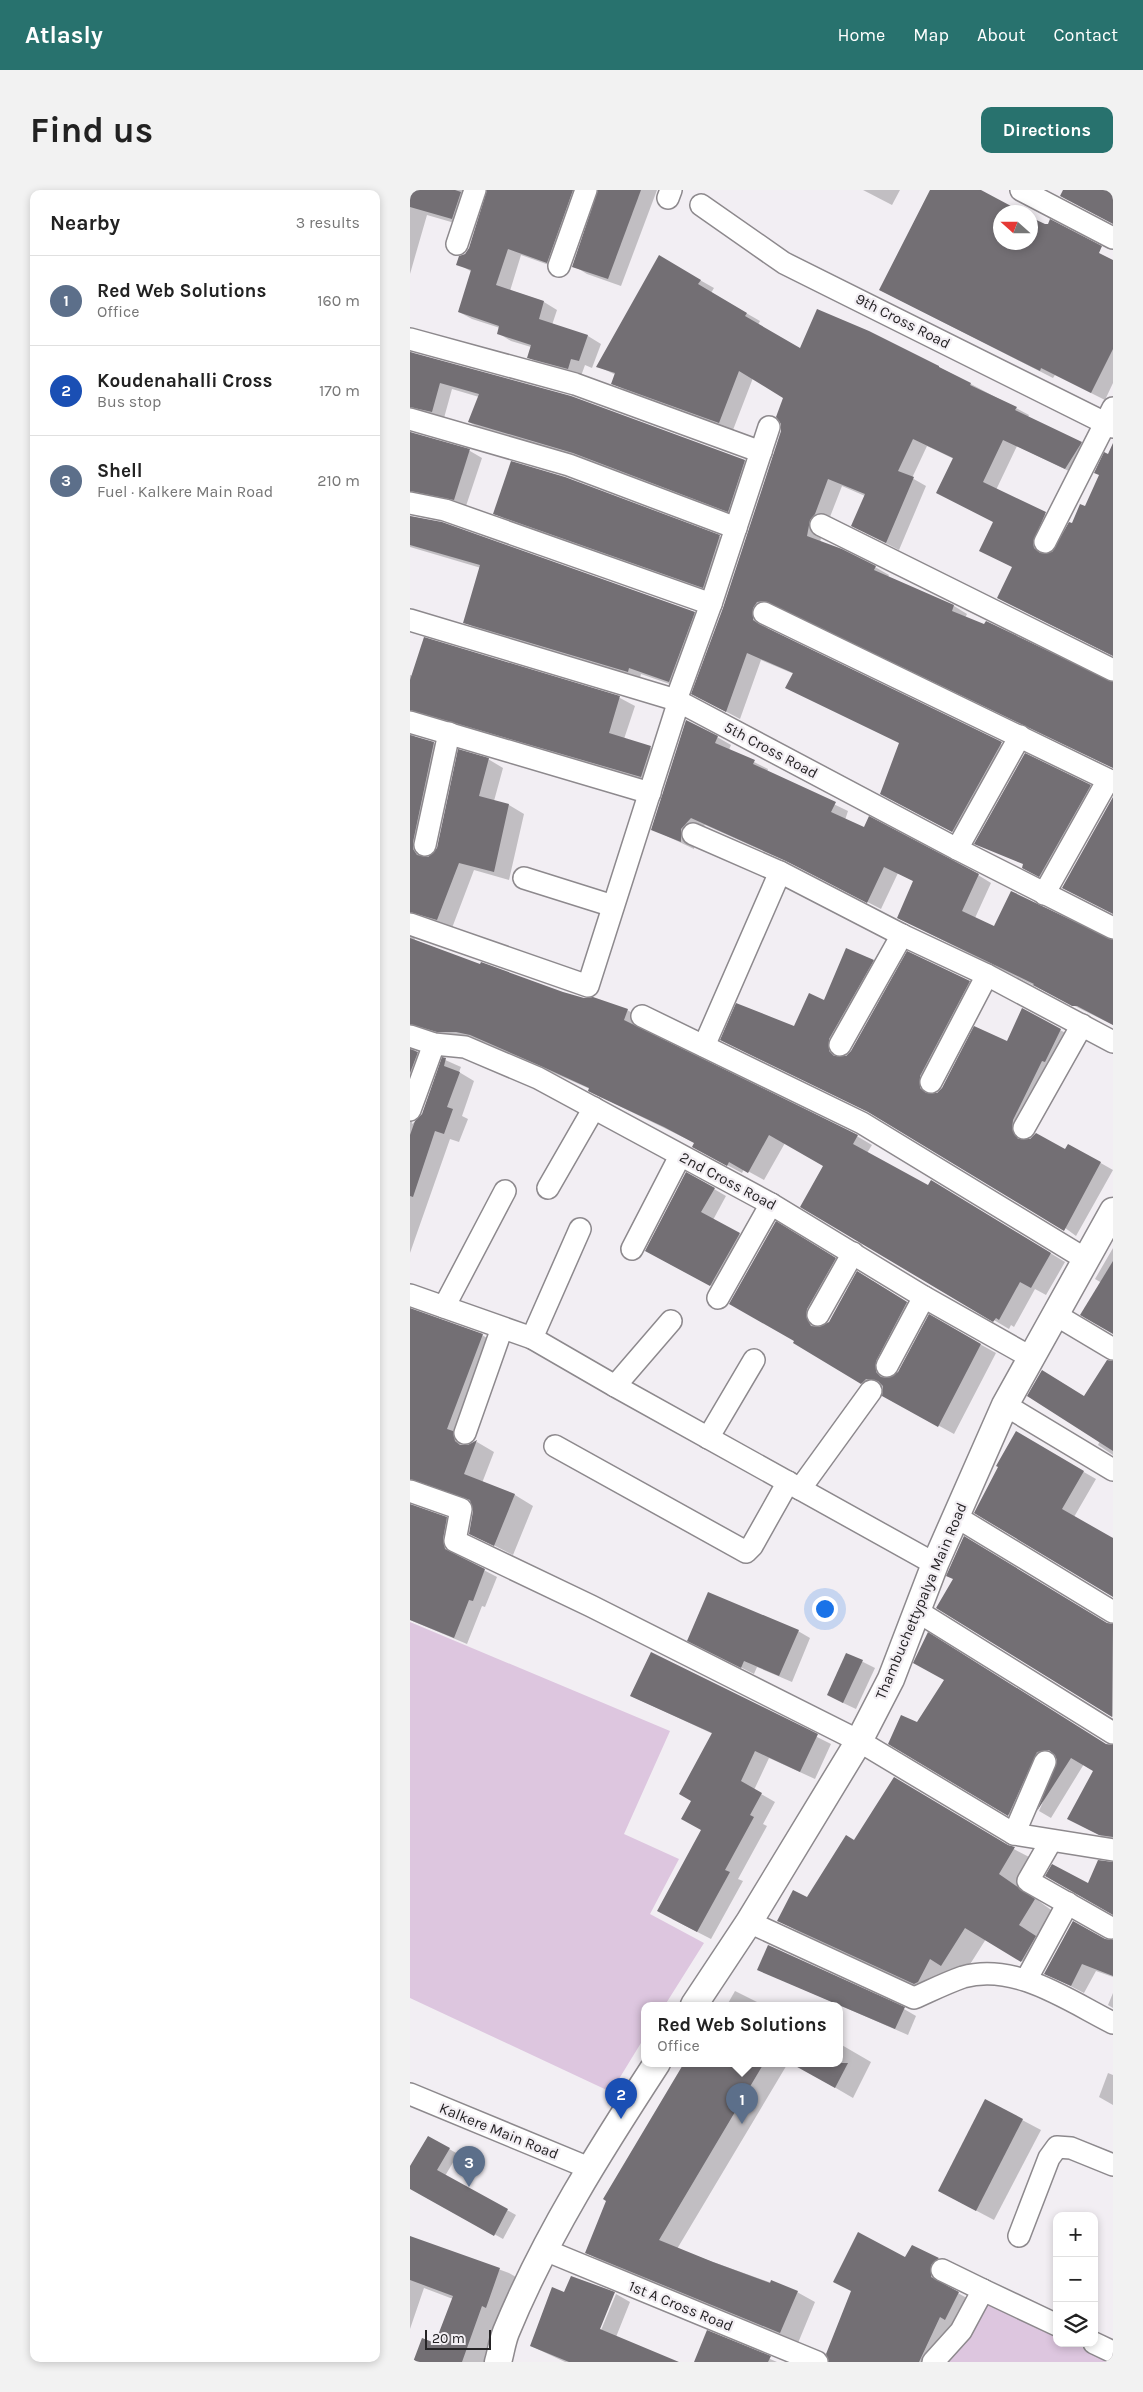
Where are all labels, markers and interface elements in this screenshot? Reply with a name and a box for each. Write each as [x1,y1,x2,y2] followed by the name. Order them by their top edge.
[25,21,103,49] text: Atlasly
[837,24,885,46] text: Home
[913,24,949,46] text: Map
[977,24,1026,46] text: About
[1054,24,1118,46] text: Contact
[981,107,1113,153] button: Directions
[30,110,153,151] text: Find us
[993,205,1038,250] north arrow
[50,211,120,235] text: Nearby
[296,213,360,232] text: 3 results
[97,280,266,302] text: Red Web Solutions
[853,289,953,353] street label: 9th Cross Road
[63,291,69,310] text: 1
[317,291,360,310] text: 160 m
[97,302,140,321] text: Office
[97,370,273,392] text: Koudenahalli Cross
[61,381,71,400] text: 2
[319,381,360,400] text: 170 m
[97,392,161,411] text: Bus stop
[97,460,143,482] text: Shell
[61,471,71,490] text: 3
[317,471,360,490] text: 210 m
[97,482,273,501] text: Fuel · Kalkere Main Road
[721,718,821,782] street label: 5th Cross Road
[677,1148,779,1214] street label: 2nd Cross Road
[871,1500,971,1702] street label: Thambuchettypalya Main Road
[812,1596,838,1622] your location
[641,2002,843,2067] popup
[657,2014,827,2036] text: Red Web Solutions
[657,2036,700,2055] text: Office
[605,2078,637,2119] pin: 2
[726,2083,758,2124] pin: 1
[437,2099,561,2163] street label: Kalkere Main Road
[453,2146,485,2187] pin: 3
[1053,2212,1098,2347] map controls
[1053,2212,1098,2257] button: +
[1053,2257,1098,2302] button: −
[626,2277,736,2335] street label: 1st A Cross Road
[1053,2302,1098,2347] button: layers
[425,2327,491,2350] scale bar
[432,2330,465,2347] text: 20 m

